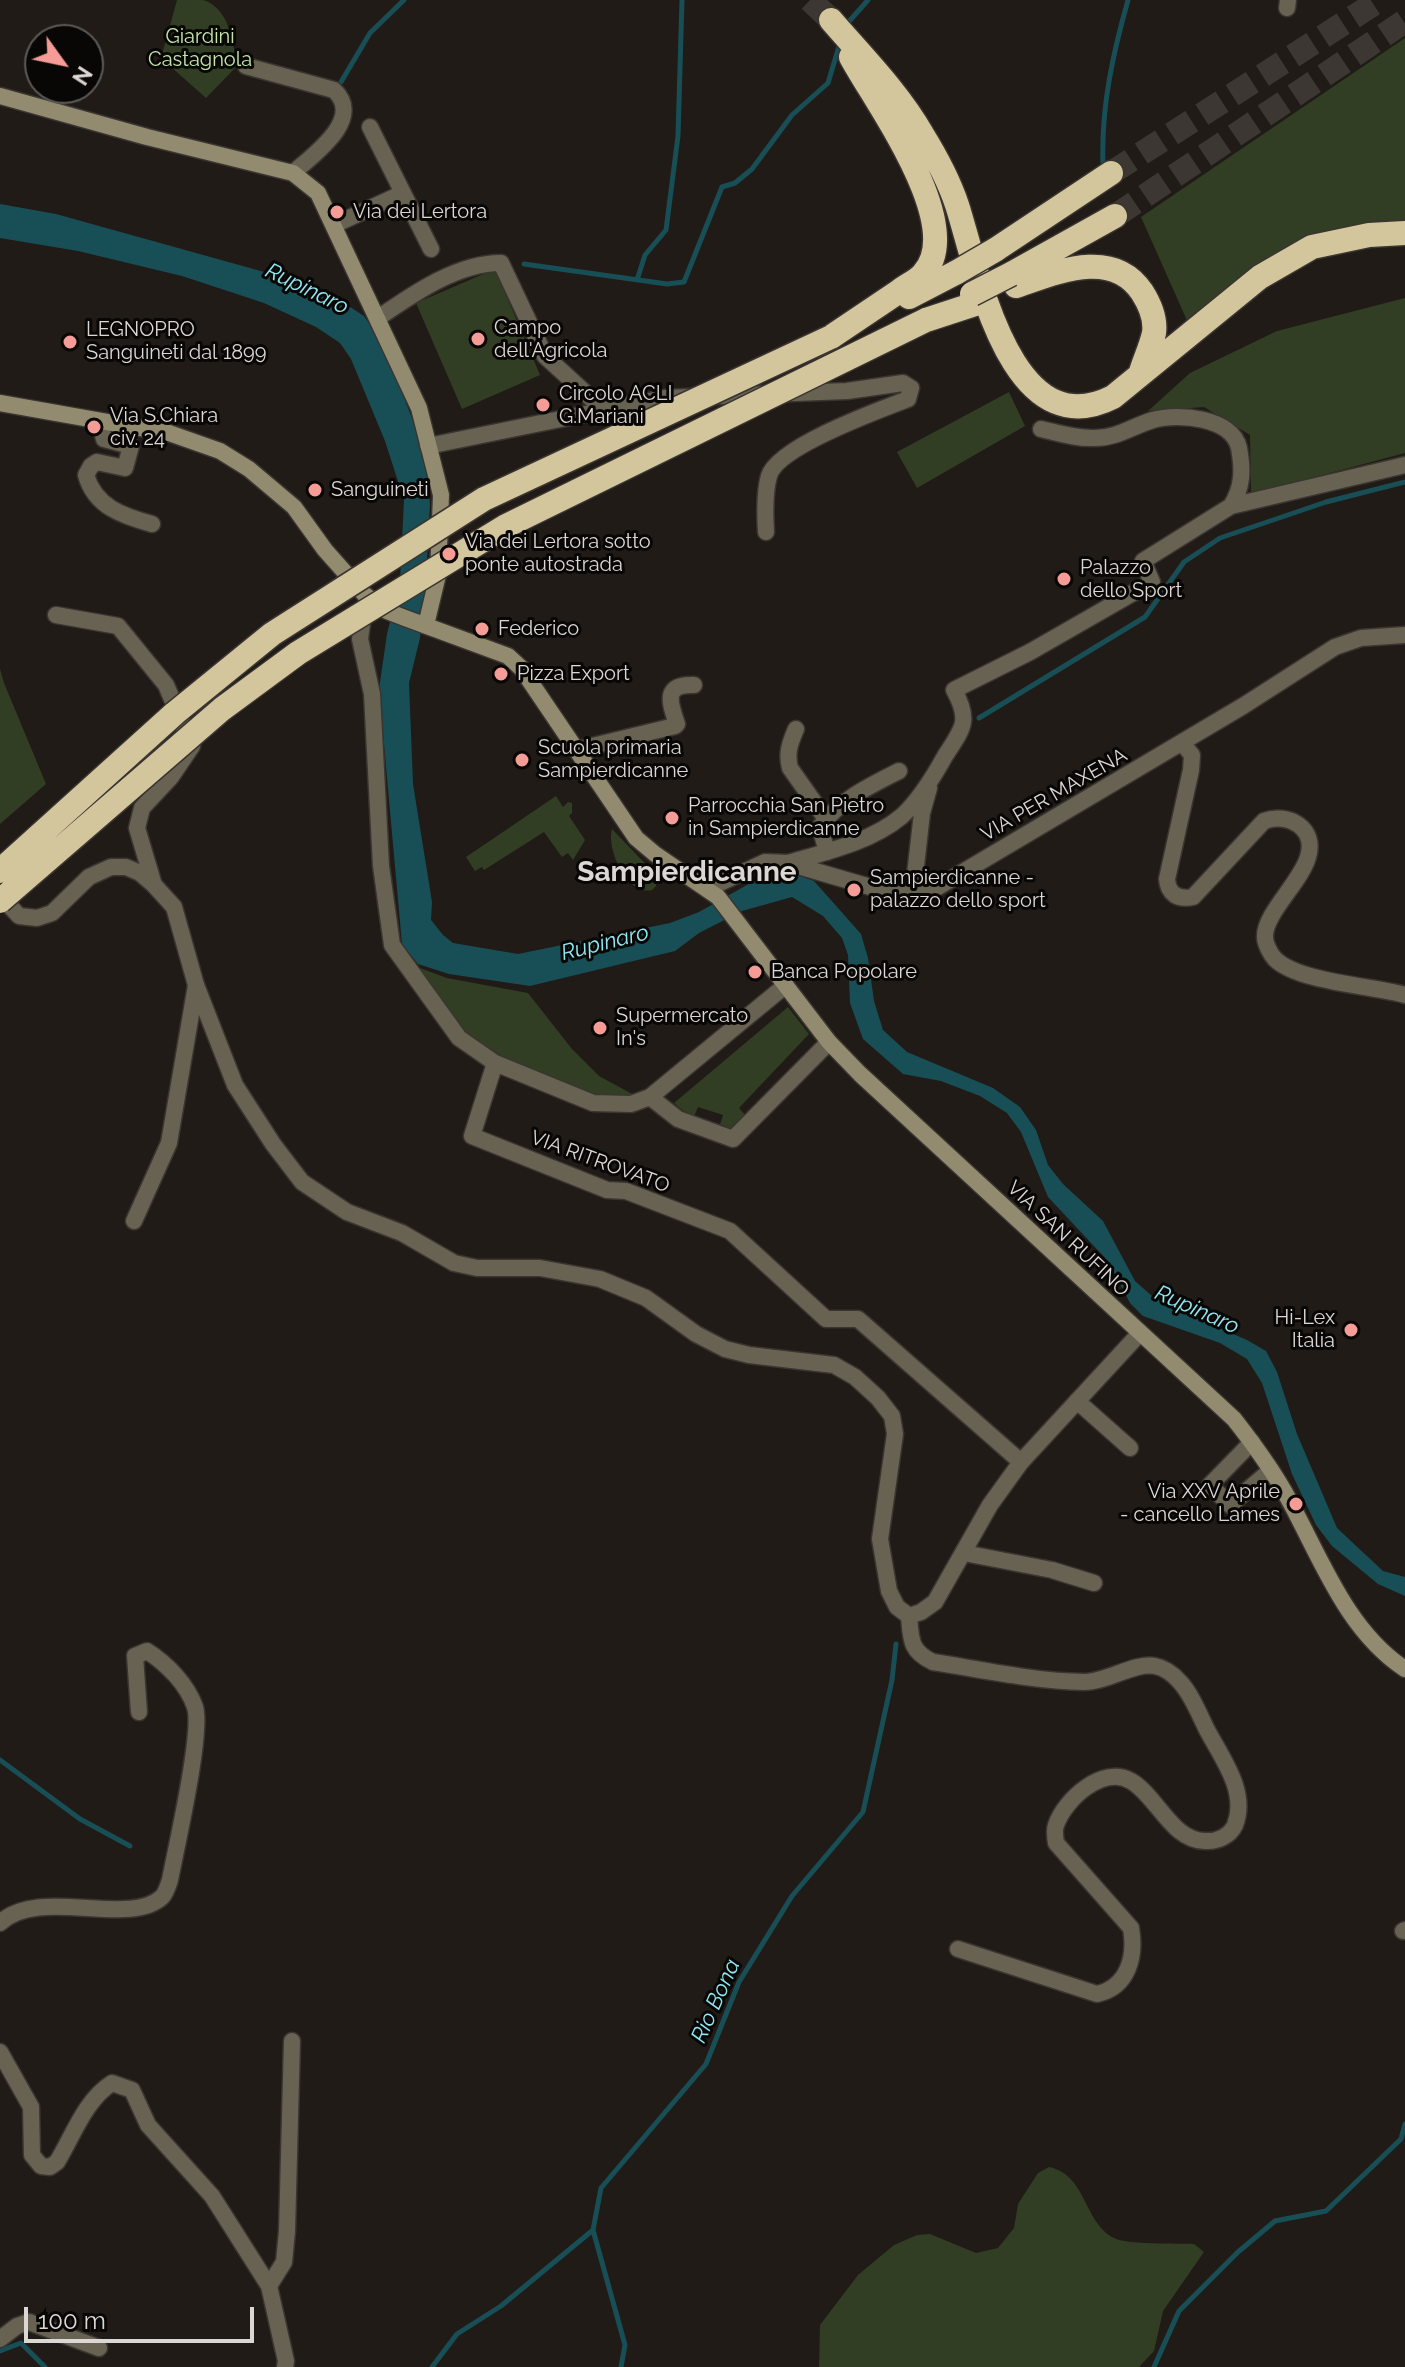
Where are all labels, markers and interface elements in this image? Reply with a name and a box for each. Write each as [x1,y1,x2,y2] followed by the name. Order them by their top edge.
[24,24,104,104] north arrow
[148,25,252,72] park label: Giardini Castagnola
[67,62,98,90] text: N
[353,200,487,224] place label: Via dei Lertora
[328,203,346,221] marker: Via dei Lertora
[261,258,353,320] water label: Rupinaro
[494,316,607,363] place label: Campo dell'Agricola
[86,318,267,365] place label: LEGNOPRO Sanguineti dal 1899
[469,330,487,348] marker: Campo dell'Agricola
[61,333,79,351] marker: LEGNOPRO Sanguineti dal 1899
[559,382,672,429] place label: Circolo ACLI G.Mariani
[534,396,552,414] marker: Circolo ACLI G.Mariani
[110,404,218,451] place label: Via S.Chiara civ. 24
[85,418,103,436] marker: Via S.Chiara civ. 24
[331,478,429,502] place label: Sanguineti
[306,481,324,499] marker: Sanguineti
[465,530,651,577] place label: Via dei Lertora sotto ponte autostrada
[440,545,458,563] marker: Via dei Lertora sotto ponte autostrada
[1080,556,1182,603] place label: Palazzo dello Sport
[1055,570,1073,588] marker: Palazzo dello Sport
[498,617,579,641] place label: Federico
[473,620,491,638] marker: Federico
[517,662,630,686] place label: Pizza Export
[492,665,510,683] marker: Pizza Export
[538,736,688,783] place label: Scuola primaria Sampierdicanne
[977,743,1131,847] street label: VIA PER MAXENA
[513,751,531,769] marker: Scuola primaria Sampierdicanne
[688,794,884,841] place label: Parrocchia San Pietro in Sampierdicanne
[663,809,681,827] marker: Parrocchia San Pietro in Sampierdicanne
[577,856,797,890] district label: Sampierdicanne
[870,866,1046,913] place label: Sampierdicanne - palazzo dello sport
[845,881,863,899] marker: Sampierdicanne - palazzo dello sport
[559,919,651,967] water label: Rupinaro
[771,960,917,984] place label: Banca Popolare
[746,963,764,981] marker: Banca Popolare
[616,1004,748,1051] place label: Supermercato In's
[591,1019,609,1037] marker: Supermercato In's
[527,1126,673,1198] street label: VIA RITROVATO
[1002,1176,1134,1302] street label: VIA SAN RUFINO
[1151,1280,1243,1340] water label: Rupinaro
[1275,1306,1335,1353] place label: Hi-Lex Italia
[1342,1321,1360,1339] marker: Hi-Lex Italia
[1120,1480,1280,1527] place label: Via XXV Aprile - cancello Lames
[1287,1495,1305,1513] marker: Via XXV Aprile - cancello Lames
[686,1955,746,2047] water label: Rio Bona
[28,2291,258,2341] scale bar
[38,2306,106,2335] text: 100 m

